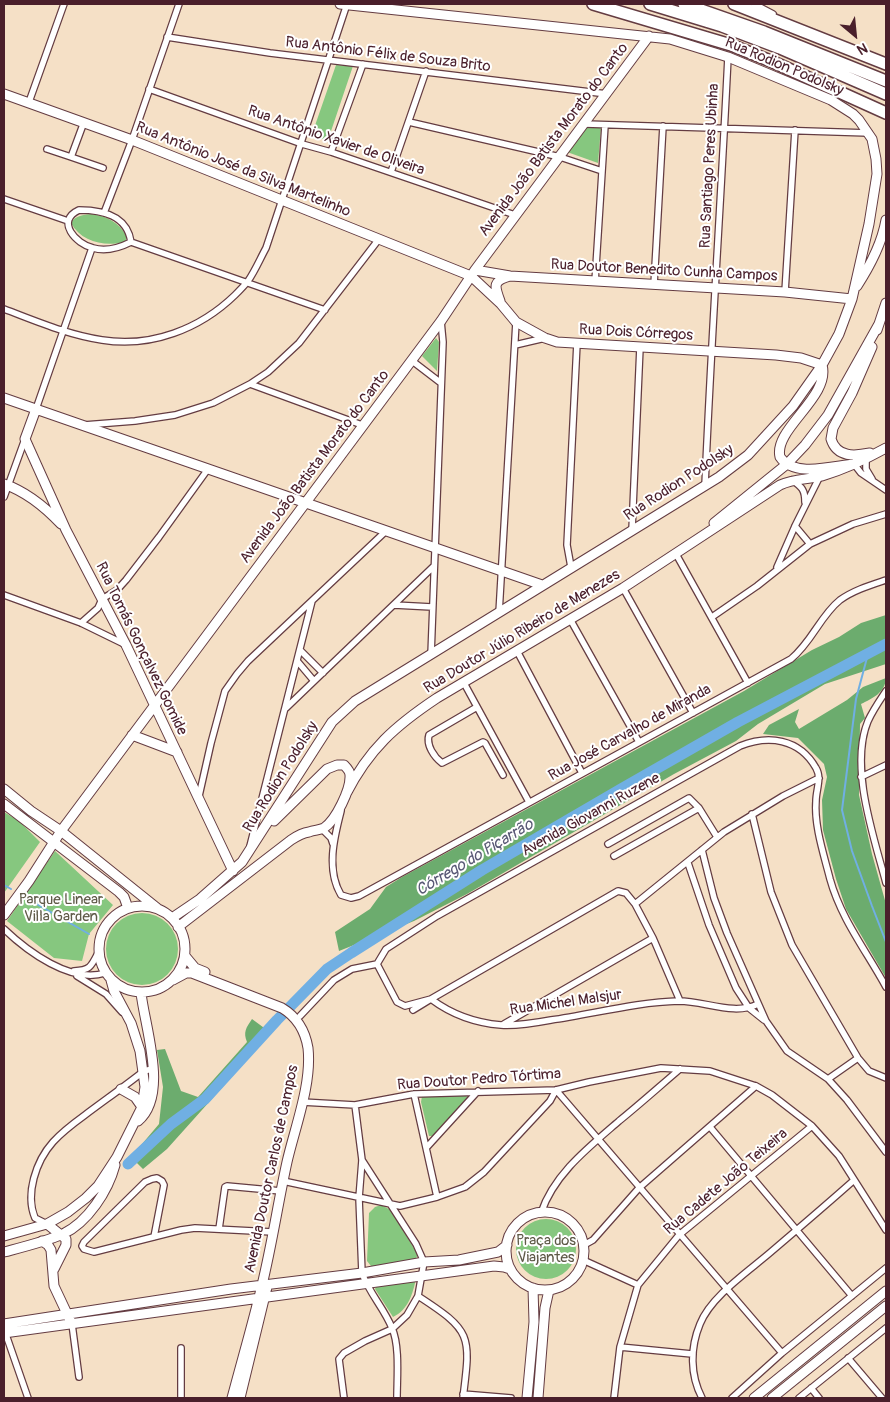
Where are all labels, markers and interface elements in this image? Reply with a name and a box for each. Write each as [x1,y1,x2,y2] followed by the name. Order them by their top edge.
[830,10,880,60] north arrow
[284,33,492,77] street label: Rua Antônio Félix de Souza Brito
[722,34,846,100] street label: Rua Rodion Podolsky
[854,39,870,58] text: N
[475,40,633,240] street label: Avenida João Batista Morato do Canto
[697,83,723,249] street label: Rua Santiago Peres Ubinha
[245,102,427,180] street label: Rua Antônio Xavier de Oliveira
[133,119,353,221] street label: Rua Antônio José da Silva Martelinho
[550,256,778,286] street label: Rua Doutor Benedito Cunha Campos
[579,321,693,345] street label: Rua Dois Córregos
[236,367,394,567] street label: Avenida João Batista Morato do Canto
[621,441,737,525] street label: Rua Rodion Podolsky
[91,560,191,738] street label: Rua Tomás Gonçalvez Gomide
[421,566,623,698] street label: Rua Doutor Júlio Ribeiro de Menezes
[546,681,714,785] street label: Rua José Carvalho de Miranda
[240,718,322,836] street label: Rua Rodion Podolsky
[519,769,663,861] street label: Avenida Giovanni Ruzene
[413,816,537,900] water label: Córrego do Piçarrão
[19,891,103,926] park label: Parque Linear Villa Garden
[509,986,623,1020] street label: Rua Michel Malsjur
[241,1064,303,1274] street label: Avenida Doutor Carlos de Campos
[397,1065,561,1095] street label: Rua Doutor Pedro Tórtima
[660,1125,792,1239] street label: Rua Cadete João Teixeira
[516,1232,576,1267] park label: Praça dos Viajantes

